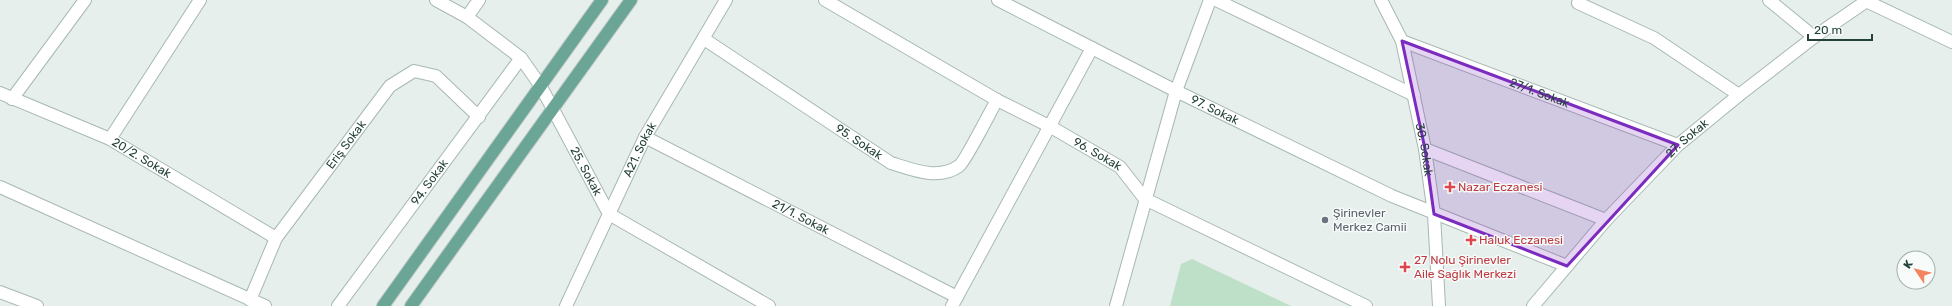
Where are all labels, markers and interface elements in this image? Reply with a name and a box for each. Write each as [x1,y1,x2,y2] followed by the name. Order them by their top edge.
[1808,16,1872,42] scale bar
[1814,23,1842,37] text: 20 m
[1508,75,1572,111] street label: 27/1. Sokak
[1188,92,1242,128] street label: 97. Sokak
[1663,116,1712,160] street label: 27. Sokak
[323,117,369,172] street label: Eriş Sokak
[620,119,660,179] street label: A21. Sokak
[833,121,886,163] street label: 95. Sokak
[1413,122,1436,178] street label: 30. Sokak
[1071,134,1125,174] street label: 96. Sokak
[109,135,174,181] street label: 20/2. Sokak
[567,144,605,199] street label: 25. Sokak
[408,156,451,208] street label: 94. Sokak
[1458,180,1543,194] place label: Nazar Eczanesi
[1445,182,1455,192] marker: Nazar Eczanesi
[770,196,832,238] street label: 21/1. Sokak
[1333,206,1407,234] place label: Şirinevler Merkez Camii
[1320,215,1330,225] marker: Şirinevler Merkez Camii
[1479,233,1563,247] place label: Haluk Eczanesi
[1466,235,1476,245] marker: Haluk Eczanesi
[1896,250,1936,290] north arrow
[1414,253,1516,281] place label: 27 Nolu Şirinevler Aile Sağlık Merkezi
[1901,257,1916,271] text: K
[1399,261,1411,273] marker: 27 Nolu Şirinevler Aile Sağlık Merkezi

